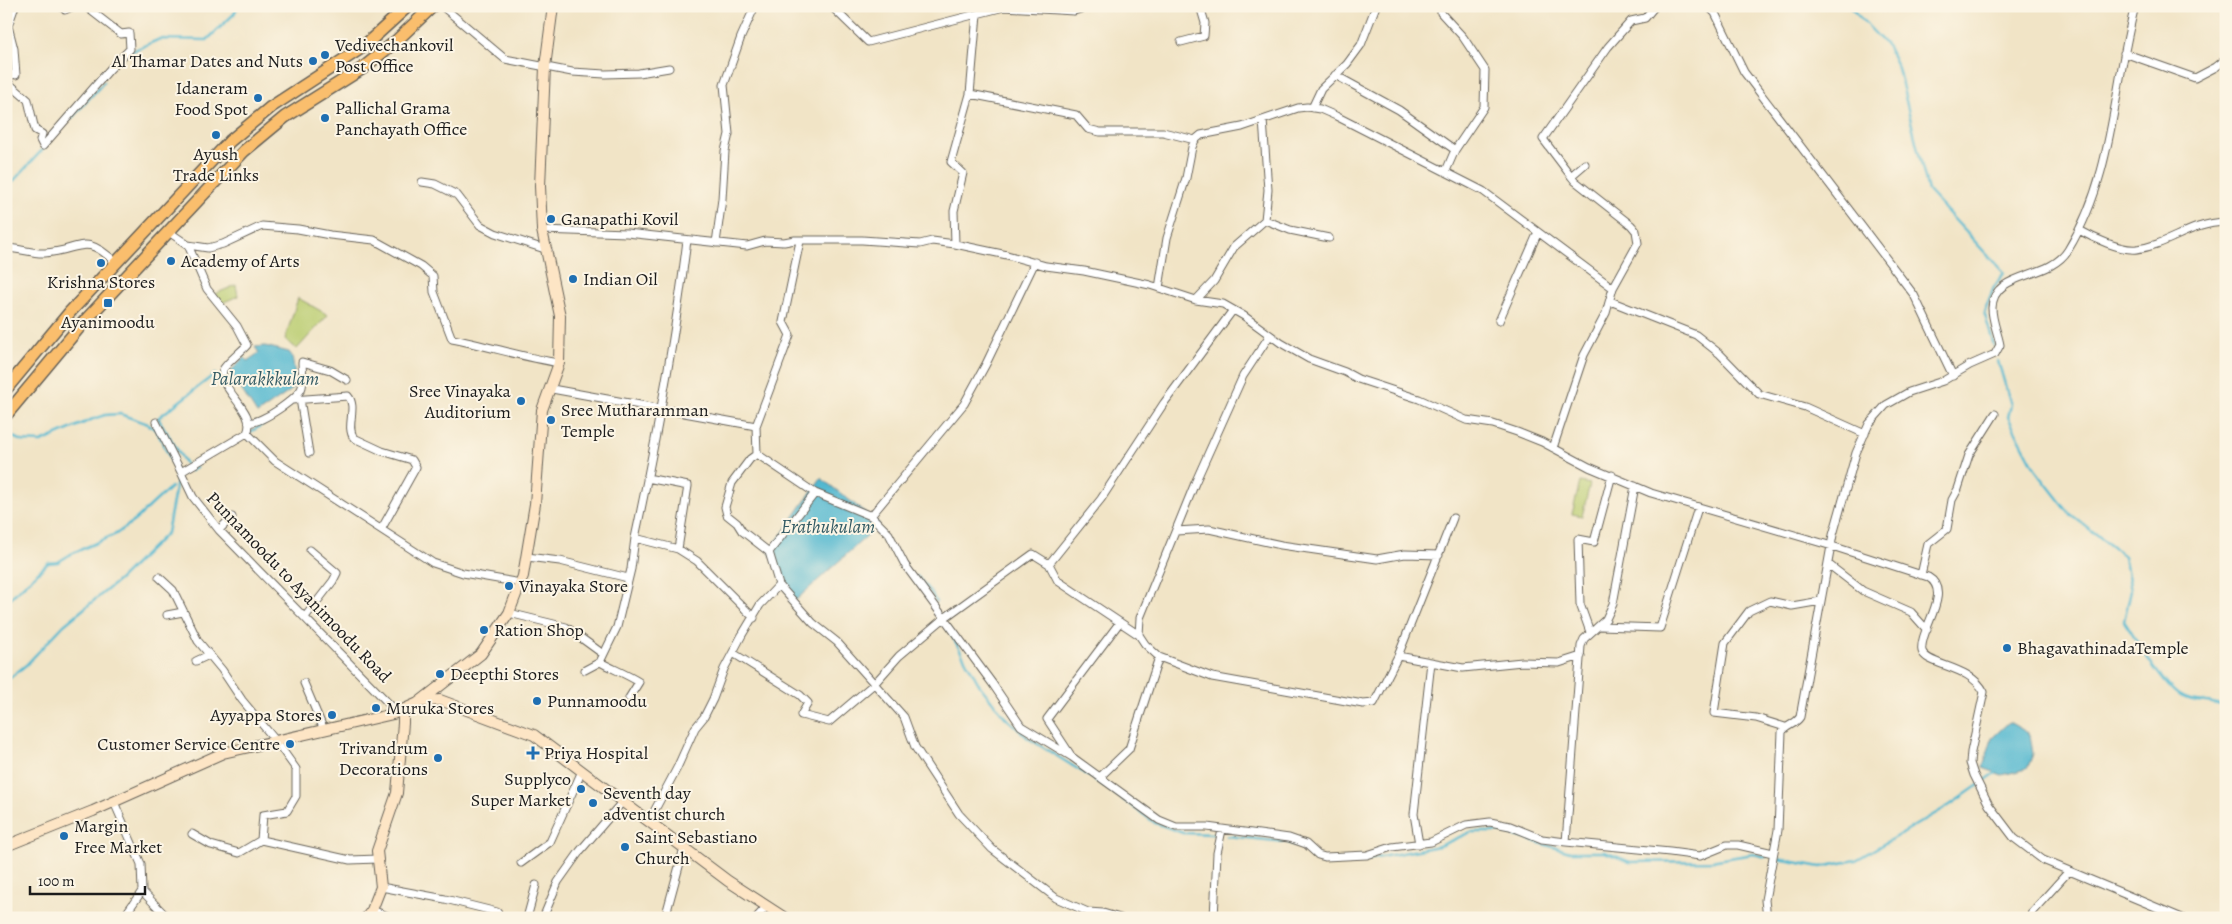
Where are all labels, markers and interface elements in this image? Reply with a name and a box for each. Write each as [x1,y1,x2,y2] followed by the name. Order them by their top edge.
[334,33,454,78] place label: Vedivechankovil Post Office
[111,49,303,73] place label: Al Thamar Dates and Nuts
[319,49,331,61] marker: Vedivechankovil Post Office
[307,55,319,67] marker: Al Thamar Dates and Nuts
[174,76,248,121] place label: Idaneram Food Spot
[252,92,264,104] marker: Idaneram Food Spot
[335,96,467,141] place label: Pallichal Grama Panchayath Office
[319,112,331,124] marker: Pallichal Grama Panchayath Office
[210,129,222,141] marker: Ayush Trade Links
[173,142,259,187] place label: Ayush Trade Links
[561,207,679,231] place label: Ganapathi Kovil
[545,213,557,225] marker: Ganapathi Kovil
[180,249,300,273] place label: Academy of Arts
[165,255,177,267] marker: Academy of Arts
[95,257,107,269] marker: Krishna Stores
[583,267,658,291] place label: Indian Oil
[47,270,155,294] place label: Krishna Stores
[567,273,579,285] marker: Indian Oil
[102,297,114,309] marker: Ayanimoodu
[60,310,155,334] place label: Ayanimoodu
[211,366,319,392] water label: Palarakkkulam
[409,379,512,424] place label: Sree Vinayaka Auditorium
[515,395,527,407] marker: Sree Vinayaka Auditorium
[561,398,709,443] place label: Sree Mutharamman Temple
[545,414,557,426] marker: Sree Mutharamman Temple
[201,486,397,688] street label: Punnamoodu to Ayanimoodu Road
[781,514,875,540] water label: Erathukulam
[518,574,628,598] place label: Vinayaka Store
[503,580,515,592] marker: Vinayaka Store
[494,618,584,642] place label: Ration Shop
[478,624,490,636] marker: Ration Shop
[2017,636,2189,660] place label: BhagavathinadaTemple
[2001,642,2013,654] marker: BhagavathinadaTemple
[450,662,559,686] place label: Deepthi Stores
[434,668,446,680] marker: Deepthi Stores
[547,689,647,713] place label: Punnamoodu
[531,695,543,707] marker: Punnamoodu
[386,696,494,720] place label: Muruka Stores
[370,702,382,714] marker: Muruka Stores
[209,703,322,727] place label: Ayyappa Stores
[326,709,338,721] marker: Ayyappa Stores
[97,732,280,756] place label: Customer Service Centre
[339,736,428,781] place label: Trivandrum Decorations
[284,738,296,750] marker: Customer Service Centre
[544,741,649,765] place label: Priya Hospital
[526,746,540,760] marker: Priya Hospital
[432,752,444,764] marker: Trivandrum Decorations
[471,767,571,812] place label: Supplyco Super Market
[603,781,726,826] place label: Seventh day adventist church
[575,783,587,795] marker: Supplyco Super Market
[587,797,599,809] marker: Seventh day adventist church
[74,814,162,859] place label: Margin Free Market
[635,825,757,870] place label: Saint Sebastiano Church
[58,830,70,842] marker: Margin Free Market
[619,841,631,853] marker: Saint Sebastiano Church
[30,864,145,896] scale bar
[38,871,75,891] text: 100 m

